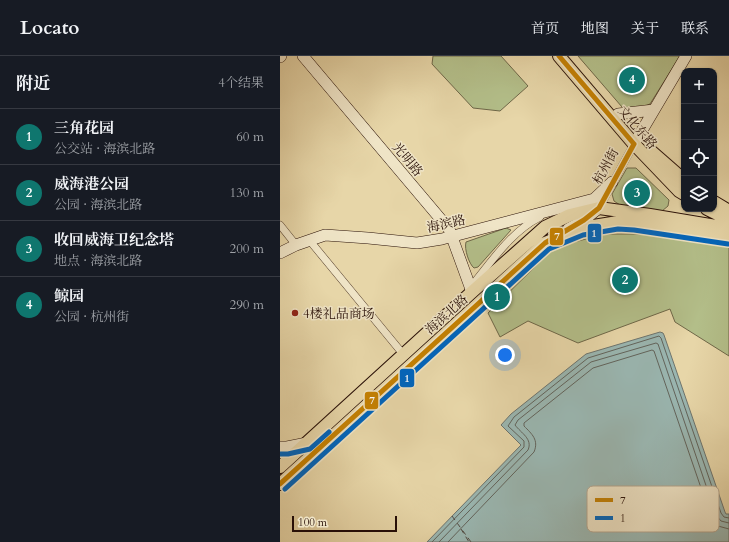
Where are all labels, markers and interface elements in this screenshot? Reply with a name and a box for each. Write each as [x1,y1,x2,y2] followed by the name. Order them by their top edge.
[20,15,79,41] text: Locato
[531,19,559,38] text: 首页
[581,19,609,38] text: 地图
[631,19,659,38] text: 关于
[681,19,709,38] text: 联系
[619,65,645,95] pin: 4
[681,68,717,212] map controls
[681,68,717,104] button: +
[16,72,50,95] text: 附近
[218,74,264,92] text: 4个结果
[613,102,661,153] street label: 文化东路
[681,104,717,140] button: −
[54,118,114,138] text: 三角花园
[26,128,32,146] text: 1
[236,128,264,146] text: 60 m
[388,139,427,180] street label: 光明路
[54,140,155,158] text: 公交站 · 海滨北路
[681,140,717,176] button: locate
[589,145,623,188] street label: 杭州街
[54,174,129,194] text: 威海港公园
[681,176,717,212] button: layers
[624,178,650,208] pin: 3
[26,184,32,202] text: 2
[230,184,264,202] text: 130 m
[54,196,142,214] text: 公园 · 海滨北路
[425,211,467,237] street label: 海滨路
[587,223,602,243] line badge: 1
[591,226,597,241] text: 1
[549,227,564,246] line badge: 7
[554,229,560,244] text: 7
[54,230,174,250] text: 收回威海卫纪念塔
[26,240,32,258] text: 3
[230,240,264,258] text: 200 m
[54,252,142,270] text: 地点 · 海滨北路
[612,265,638,295] pin: 2
[484,282,510,312] pin: 1
[54,286,84,306] text: 鲸园
[421,291,472,339] street label: 海滨北路
[26,296,32,314] text: 4
[230,296,264,314] text: 290 m
[303,305,375,323] place label: 4楼礼品商场
[54,308,129,326] text: 公园 · 杭州街
[290,308,300,318] marker: 4楼礼品商场
[495,345,515,365] your location
[399,368,415,388] line badge: 1
[404,371,410,386] text: 1
[364,391,379,410] line badge: 7
[369,393,375,408] text: 7
[587,486,719,532] legend
[620,493,626,508] text: 7
[620,511,626,526] text: 1
[292,514,397,533] scale bar
[298,515,327,530] text: 100 m

